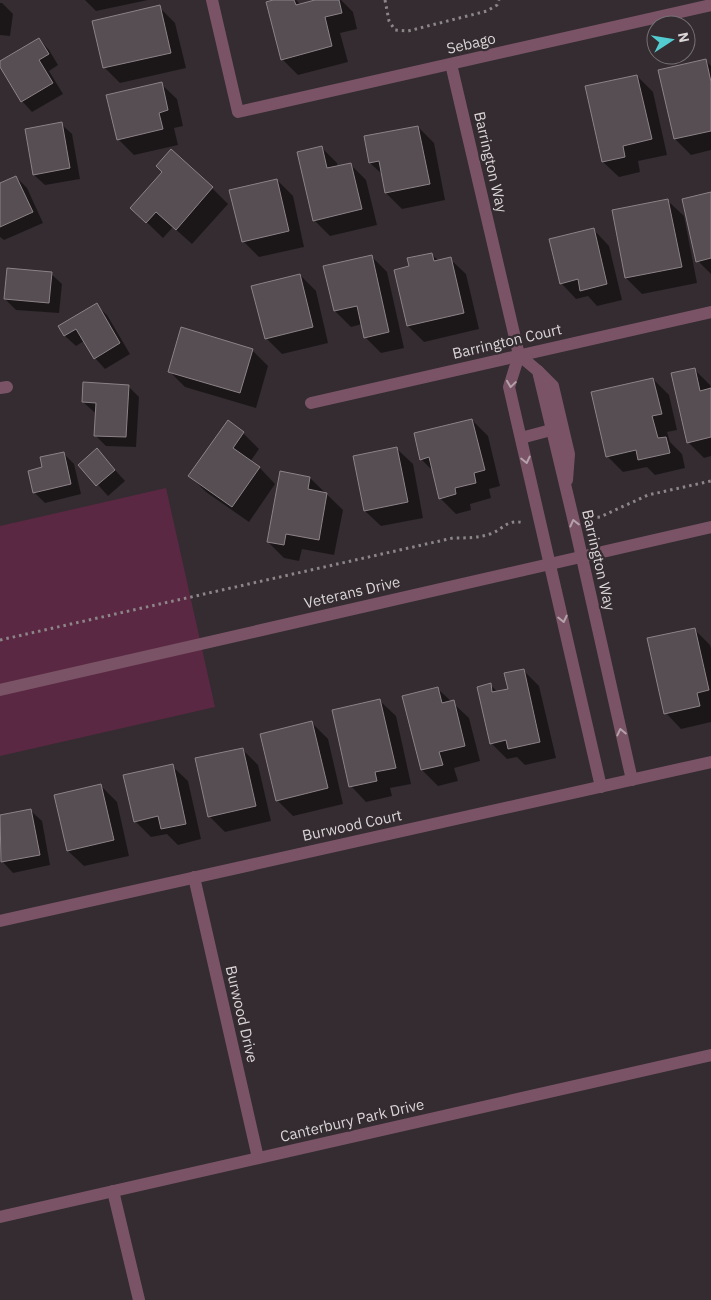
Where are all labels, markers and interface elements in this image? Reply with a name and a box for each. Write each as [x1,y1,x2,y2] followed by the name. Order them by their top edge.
[646,15,696,65] north arrow
[445,28,497,58] street label: Sebago
[674,30,694,44] text: N
[470,110,512,215] street label: Barrington Way
[450,319,564,363] street label: Barrington Court
[506,380,517,388] one-way arrow
[520,456,531,465] one-way arrow
[578,508,620,613] street label: Barrington Way
[569,518,580,527] one-way arrow
[302,572,402,612] street label: Veterans Drive
[557,614,568,623] one-way arrow
[616,728,627,737] one-way arrow
[300,805,404,845] street label: Burwood Court
[222,964,262,1064] street label: Burwood Drive
[278,1094,426,1146] street label: Canterbury Park Drive

